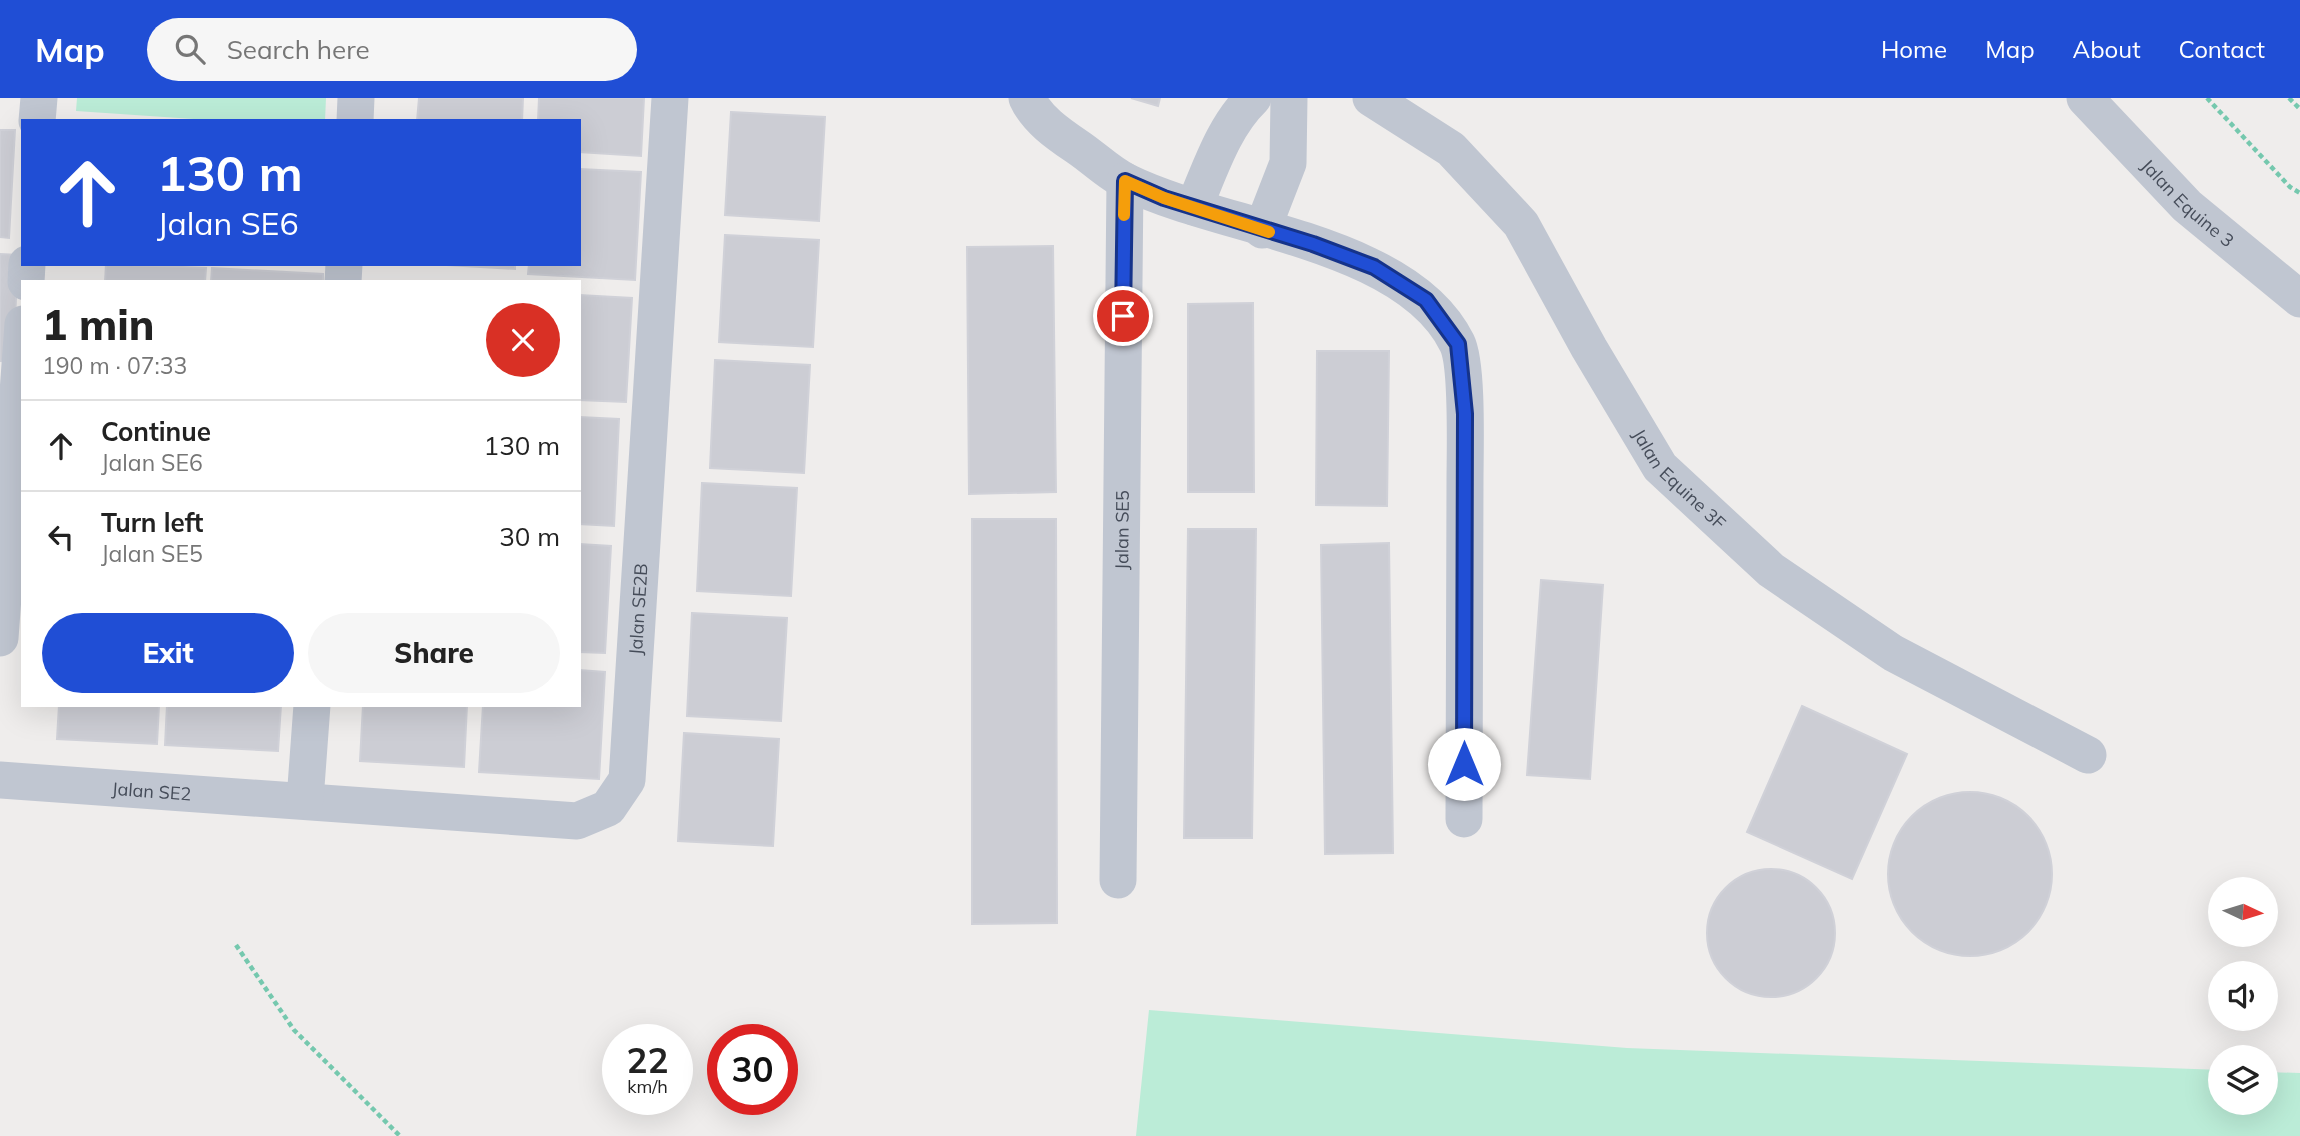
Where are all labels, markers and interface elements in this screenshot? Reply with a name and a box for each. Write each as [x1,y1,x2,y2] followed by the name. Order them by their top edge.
[147,18,637,81] search box
[35,29,105,70] text: Map
[171,30,209,68] icon: search
[227,33,370,66] text: Search here
[1881,34,1947,64] text: Home
[1985,34,2035,64] text: Map
[2073,34,2141,64] text: About
[2179,34,2265,64] text: Contact
[157,142,303,203] text: 130 m
[42,147,133,238] icon: ahead
[2137,154,2239,252] street label: Jalan Equine 3
[157,203,299,243] text: Jalan SE6
[1093,286,1153,346] pin
[1104,297,1142,335] icon: arrive
[42,298,155,351] text: 1 min
[486,303,560,377] button: close
[42,351,187,380] text: 190 m · 07:33
[101,415,211,448] text: Continue
[1628,424,1731,534] street label: Jalan Equine 3F
[42,427,80,465] icon: ahead
[484,429,560,462] text: 130 m
[101,448,203,477] text: Jalan SE6
[1110,490,1133,570] street label: Jalan SE5
[101,506,203,539] text: Turn left
[42,518,80,556] icon: left
[499,520,560,553] text: 30 m
[101,539,203,568] text: Jalan SE5
[623,563,652,656] street label: Jalan SE2B
[42,613,294,693] button: Exit
[308,613,560,693] button: Share
[1427,727,1501,801] position arrow
[111,776,192,805] street label: Jalan SE2
[2208,877,2278,947] north arrow
[2208,877,2278,1115] map controls
[2208,961,2278,1031] button: sound
[707,1024,798,1115] speed limit sign: 30
[626,1038,669,1082] text: 22
[2208,1045,2278,1115] button: layers
[627,1075,668,1098] text: km/h

